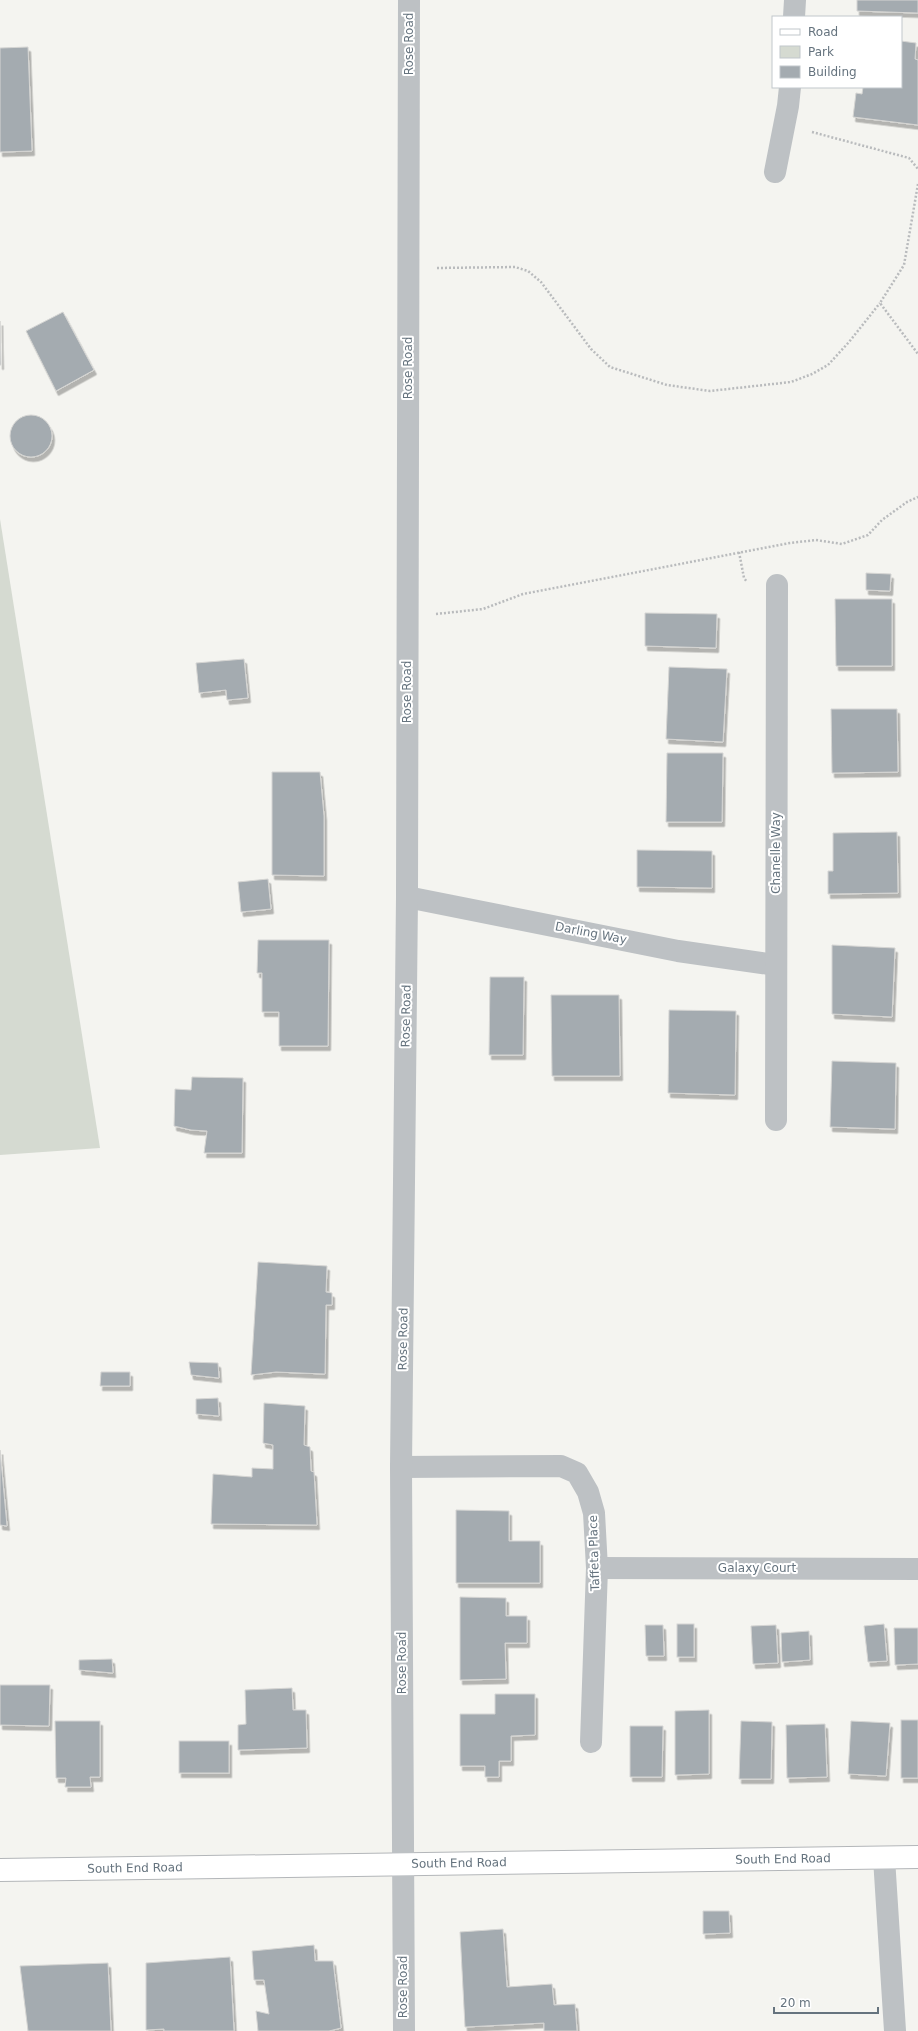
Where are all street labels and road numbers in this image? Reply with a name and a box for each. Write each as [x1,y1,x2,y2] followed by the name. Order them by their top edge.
[402,13,416,75] street label: Rose Road
[401,337,415,399] street label: Rose Road
[400,661,414,723] street label: Rose Road
[769,812,783,894] street label: Chanelle Way
[554,919,628,947] street label: Darling Way
[398,985,414,1047] street label: Rose Road
[395,1308,411,1370] street label: Rose Road
[586,1515,602,1592] street label: Taffeta Place
[718,1561,796,1575] street label: Galaxy Court
[395,1632,409,1694] street label: Rose Road
[735,1851,831,1867] street label: South End Road
[411,1855,507,1871] street label: South End Road
[87,1860,183,1876] street label: South End Road
[396,1956,410,2018] street label: Rose Road

